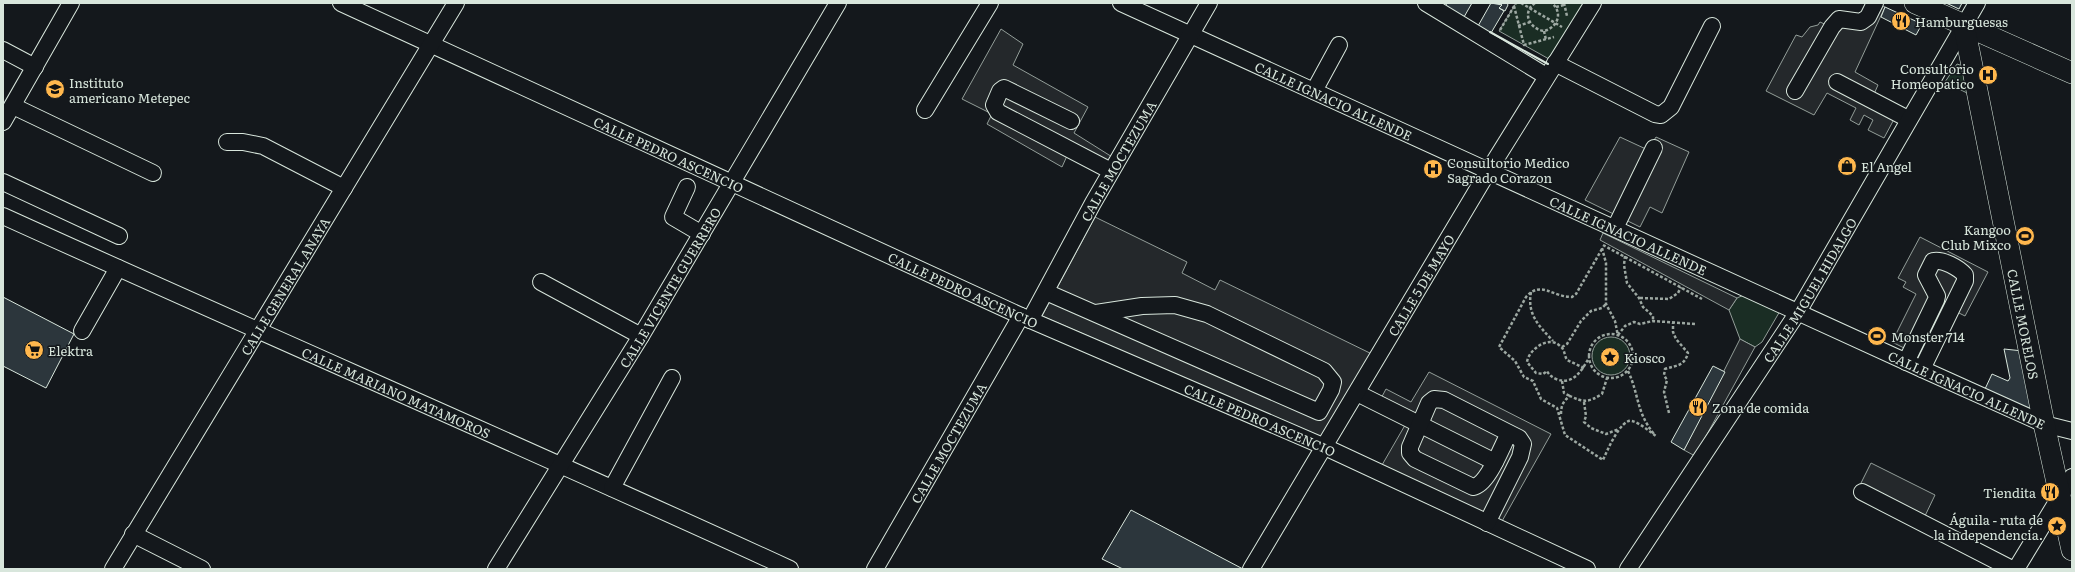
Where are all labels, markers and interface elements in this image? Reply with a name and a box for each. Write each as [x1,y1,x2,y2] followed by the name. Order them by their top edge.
[1890,10,1912,32] restaurant icon: Hamburguesas
[1915,12,2008,31] place label: Hamburguesas
[1252,56,1415,144] street label: CALLE IGNACIO ALLENDE
[1891,59,1974,93] place label: Consultorio Homeopatico
[1977,64,1999,86] hospital icon: Consultorio Homeopatico
[69,73,191,107] place label: Instituto americano Metepec
[44,78,66,100] school or university icon: Instituto americano Metepec
[1076,96,1160,224] street label: CALLE MOCTEZUMA
[591,111,747,197] street label: CALLE PEDRO ASCENCIO
[1447,153,1570,187] place label: Consultorio Medico Sagrado Corazon
[1836,155,1858,177] shop icon: El Angel
[1861,157,1913,176] place label: El Angel
[1422,158,1444,180] hospital icon: Consultorio Medico Sagrado Corazon
[1547,191,1710,279] street label: CALLE IGNACIO ALLENDE
[614,203,725,371] street label: CALLE VICENTE GUERRERO
[235,213,334,359] street label: CALLE GENERAL ANAYA
[1758,214,1860,366] street label: CALLE MIGUEL HIDALGO
[1941,220,2011,254] place label: Kangoo Club Mixco
[2014,225,2036,247] sports icon: Kangoo Club Mixco
[1383,230,1458,339] street label: CALLE 5 DE MAYO
[885,247,1041,332] street label: CALLE PEDRO ASCENCIO
[2004,267,2044,381] street label: CALLE MORELOS
[1866,325,1888,347] sports icon: Monster 714
[1891,327,1965,346] place label: Monster 714
[23,339,45,361] supermarket icon: Elektra
[48,341,93,360] place label: Elektra
[299,342,494,442] street label: CALLE MARIANO MATAMOROS
[1885,345,2049,433] street label: CALLE IGNACIO ALLENDE
[1599,346,1621,368] place icon: Kiosco
[1624,348,1666,367] place label: Kiosco
[906,378,991,506] street label: CALLE MOCTEZUMA
[1181,378,1339,460] street label: CALLE PEDRO ASCENCIO
[1687,396,1709,418] restaurant icon: Zona de comida
[1712,398,1809,417] place label: Zona de comida
[2039,481,2061,503] restaurant icon: Tiendita
[1983,483,2036,502] place label: Tiendita
[1933,510,2043,544] place label: Águila - ruta de la independencia.
[2046,515,2068,537] place icon: Águila - ruta de la independencia.

